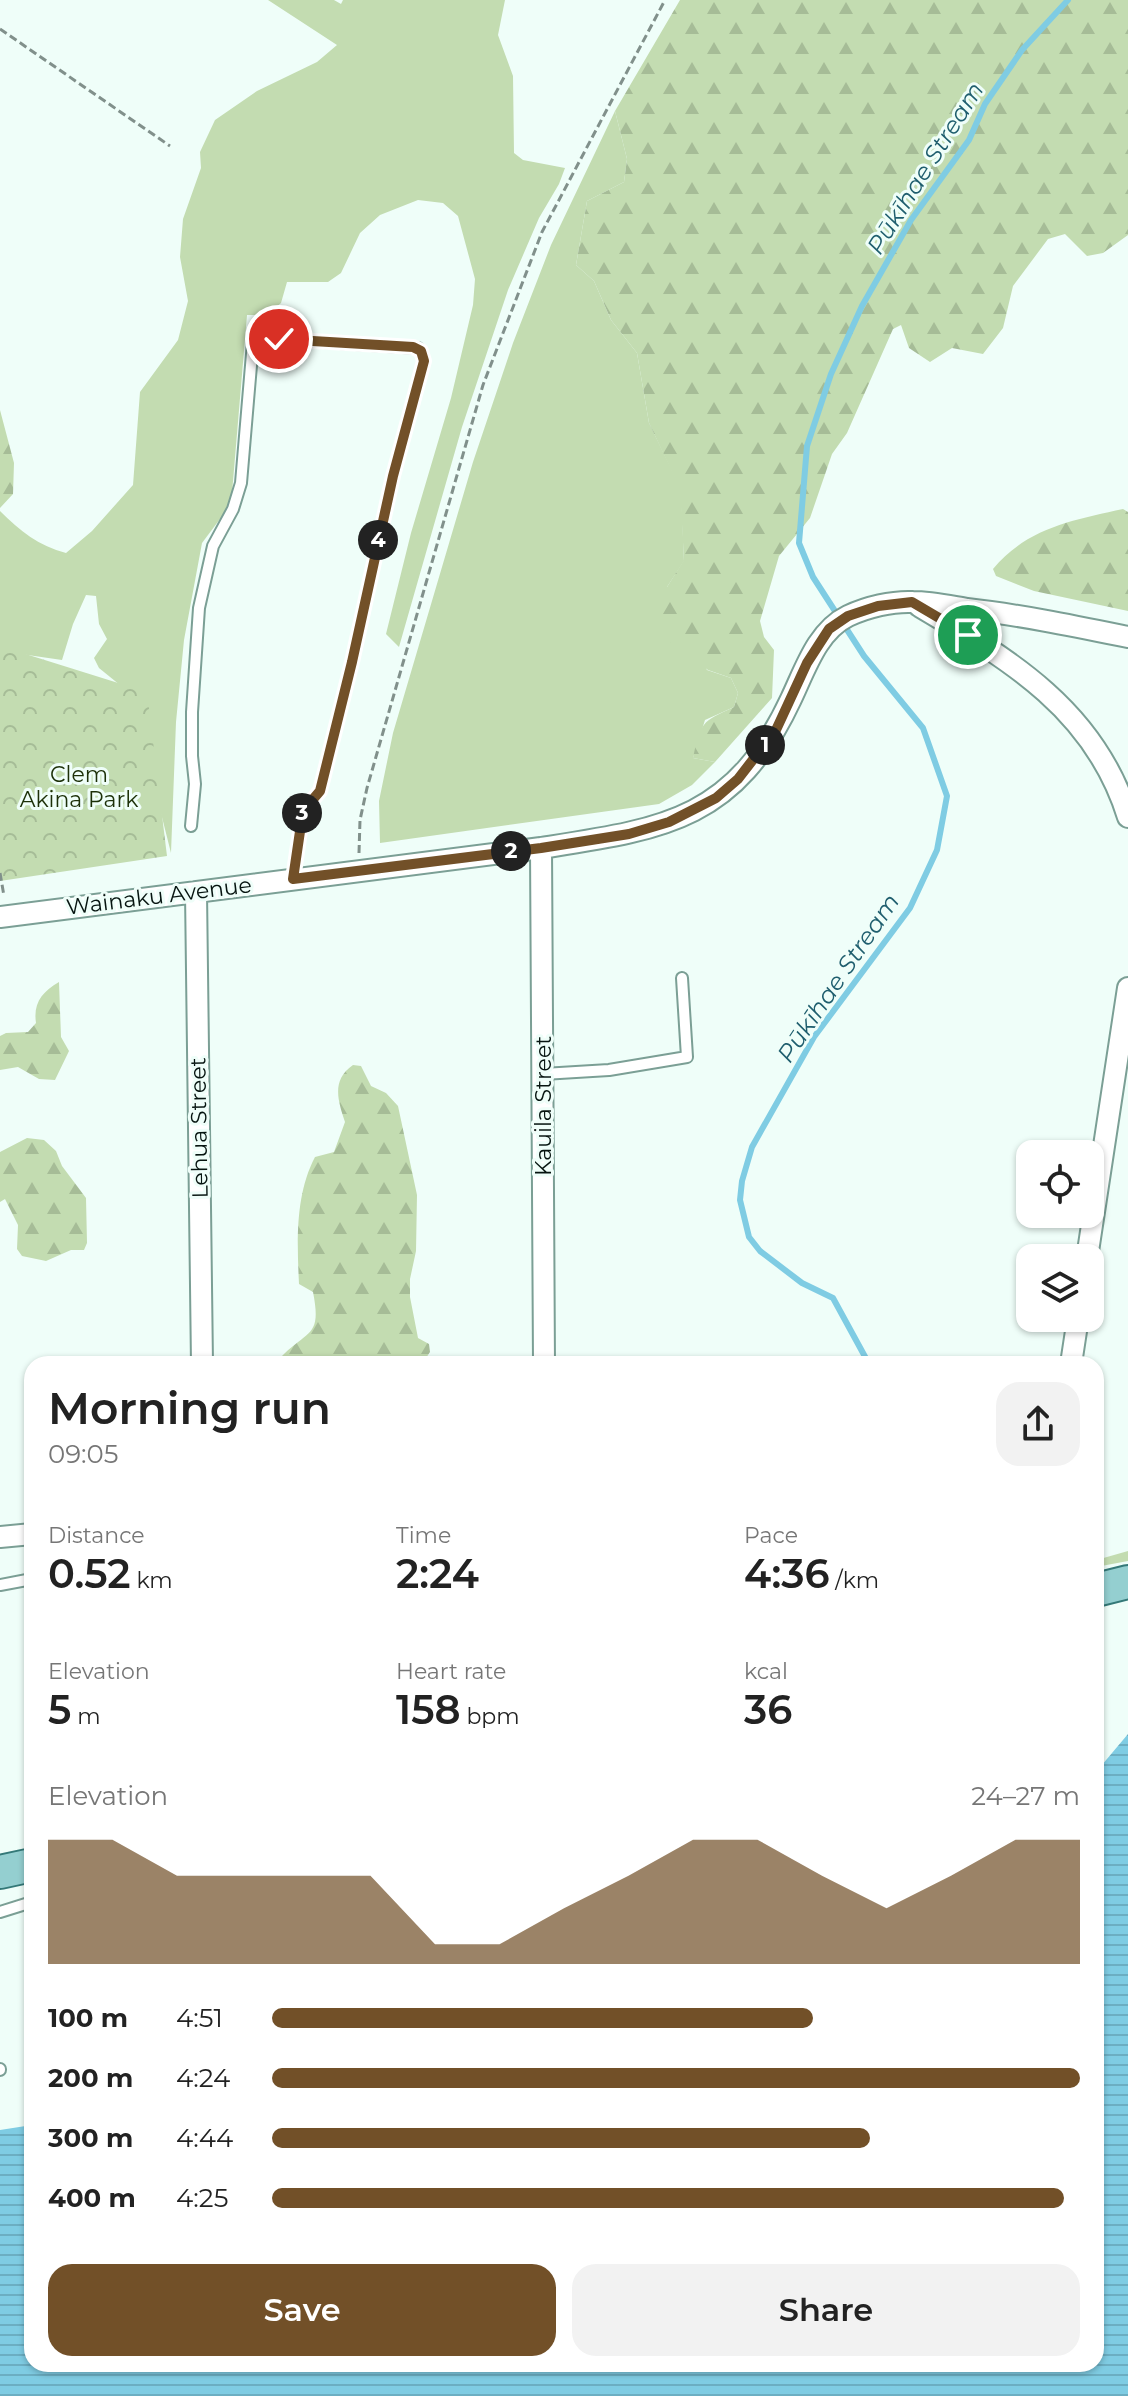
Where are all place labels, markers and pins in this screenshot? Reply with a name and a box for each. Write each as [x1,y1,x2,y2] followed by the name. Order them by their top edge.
[245,305,313,373] pin
[358,520,398,560] pin: 4
[934,601,1002,669] pin
[745,725,785,765] pin: 1
[282,793,322,833] pin: 3
[491,831,531,871] pin: 2

